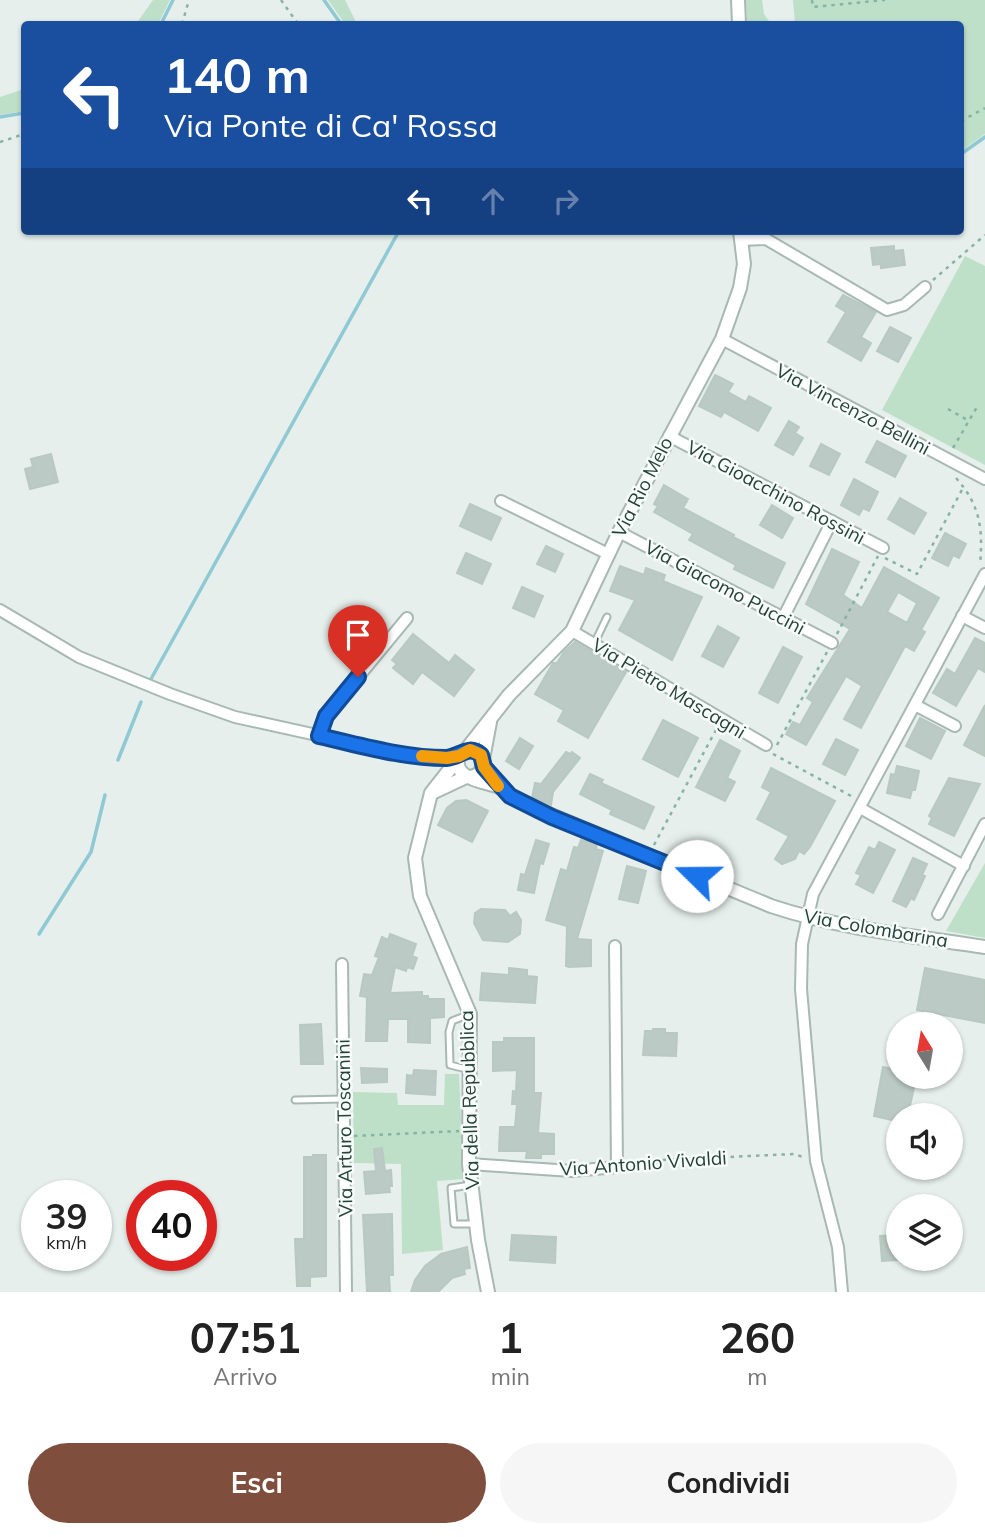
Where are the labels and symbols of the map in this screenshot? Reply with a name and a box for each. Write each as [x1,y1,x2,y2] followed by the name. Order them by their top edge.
[772,358,934,460] street label: Via Vincenzo Bellini
[606,433,678,541] street label: Via Rio Melo
[683,435,869,549] street label: Via Gioacchino Rossini
[641,534,809,640] street label: Via Giacomo Puccini
[328,605,388,677] pin
[588,632,750,744] street label: Via Pietro Mascagni
[660,839,734,913] position arrow
[802,903,950,953] street label: Via Colombarina
[454,1010,484,1190] street label: Via della Repubblica
[886,1012,962,1088] north arrow
[330,1039,358,1217] street label: Via Arturo Toscanini
[559,1145,727,1181] street label: Via Antonio Vivaldi
[126,1180,217,1271] speed limit sign: 40

